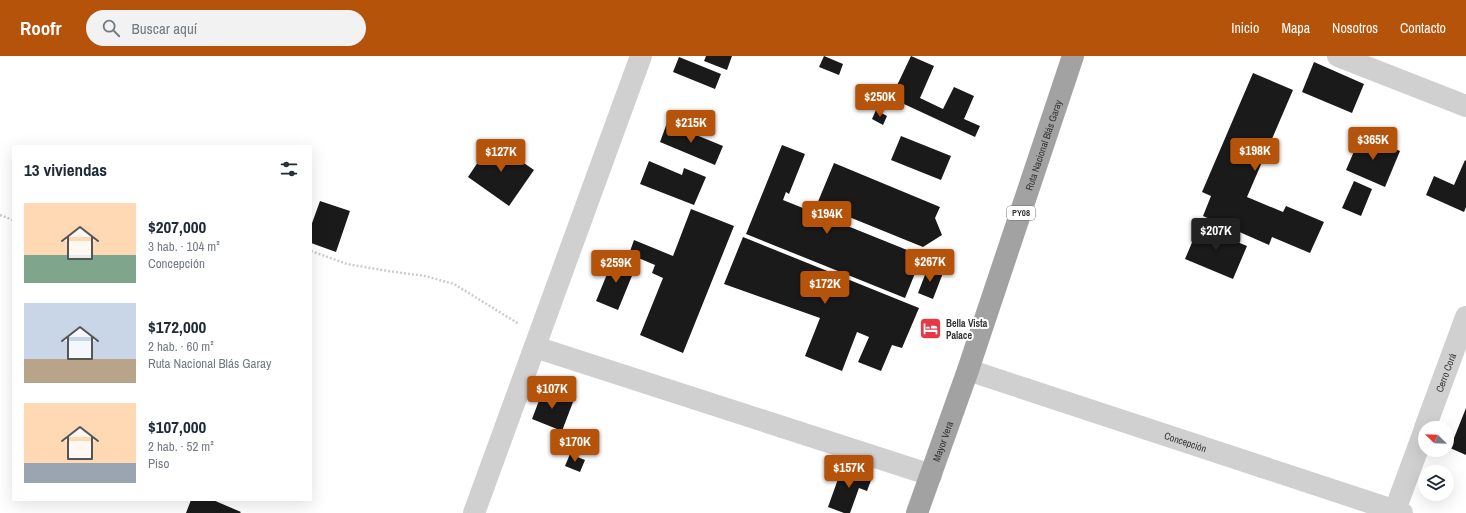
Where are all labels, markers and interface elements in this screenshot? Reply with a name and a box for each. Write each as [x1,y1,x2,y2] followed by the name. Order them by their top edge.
[86,10,366,46] search box
[20,15,62,41] text: Roofr
[100,17,122,39] icon: search
[132,18,197,39] text: Buscar aquí
[1231,19,1259,37] text: Inicio
[1281,19,1310,37] text: Mapa
[1332,19,1378,37] text: Nosotros
[1400,19,1446,37] text: Contacto
[852,84,908,118] pin: $250K
[864,88,896,105] text: $250K
[1022,97,1065,192] street label: Ruta Nacional Blás Garay
[663,110,719,144] pin: $215K
[675,114,707,131] text: $215K
[1345,127,1401,161] pin: $365K
[1357,131,1389,148] text: $365K
[1227,138,1283,172] pin: $198K
[473,139,529,173] pin: $127K
[1239,142,1271,159] text: $198K
[485,143,517,160] text: $127K
[24,158,107,181] text: 13 viviendas
[278,158,300,180] icon: filters
[799,201,855,235] pin: $194K
[811,205,843,222] text: $194K
[1007,206,1035,220] road number: PY08
[148,215,206,238] text: $207,000
[1188,218,1244,252] pin: $207K
[56,219,104,267] icon: home
[1200,222,1232,239] text: $207K
[148,238,220,255] text: 3 hab. · 104 m²
[902,249,958,283] pin: $267K
[588,250,644,284] pin: $259K
[914,253,946,270] text: $267K
[600,254,632,271] text: $259K
[148,255,205,272] text: Concepción
[797,271,853,305] pin: $172K
[809,275,841,292] text: $172K
[148,315,206,338] text: $172,000
[918,316,944,342] hotel icon: Bella Vista Palace
[946,317,988,342] place label: Bella Vista Palace
[56,319,104,367] icon: home
[148,338,214,355] text: 2 hab. · 60 m²
[1432,351,1459,394] street label: Cerro Corá
[148,355,271,372] text: Ruta Nacional Blás Garay
[524,376,580,410] pin: $107K
[536,380,568,397] text: $107K
[148,415,206,438] text: $107,000
[56,419,104,467] icon: home
[929,419,956,463] street label: Mayor Vera
[1418,421,1454,457] north arrow
[1418,421,1454,501] map controls
[547,429,603,463] pin: $170K
[1163,429,1208,455] street label: Concepción
[559,433,591,450] text: $170K
[148,438,214,455] text: 2 hab. · 52 m²
[148,455,169,472] text: Piso
[821,455,877,489] pin: $157K
[833,459,865,476] text: $157K
[1418,465,1454,501] button: layers

